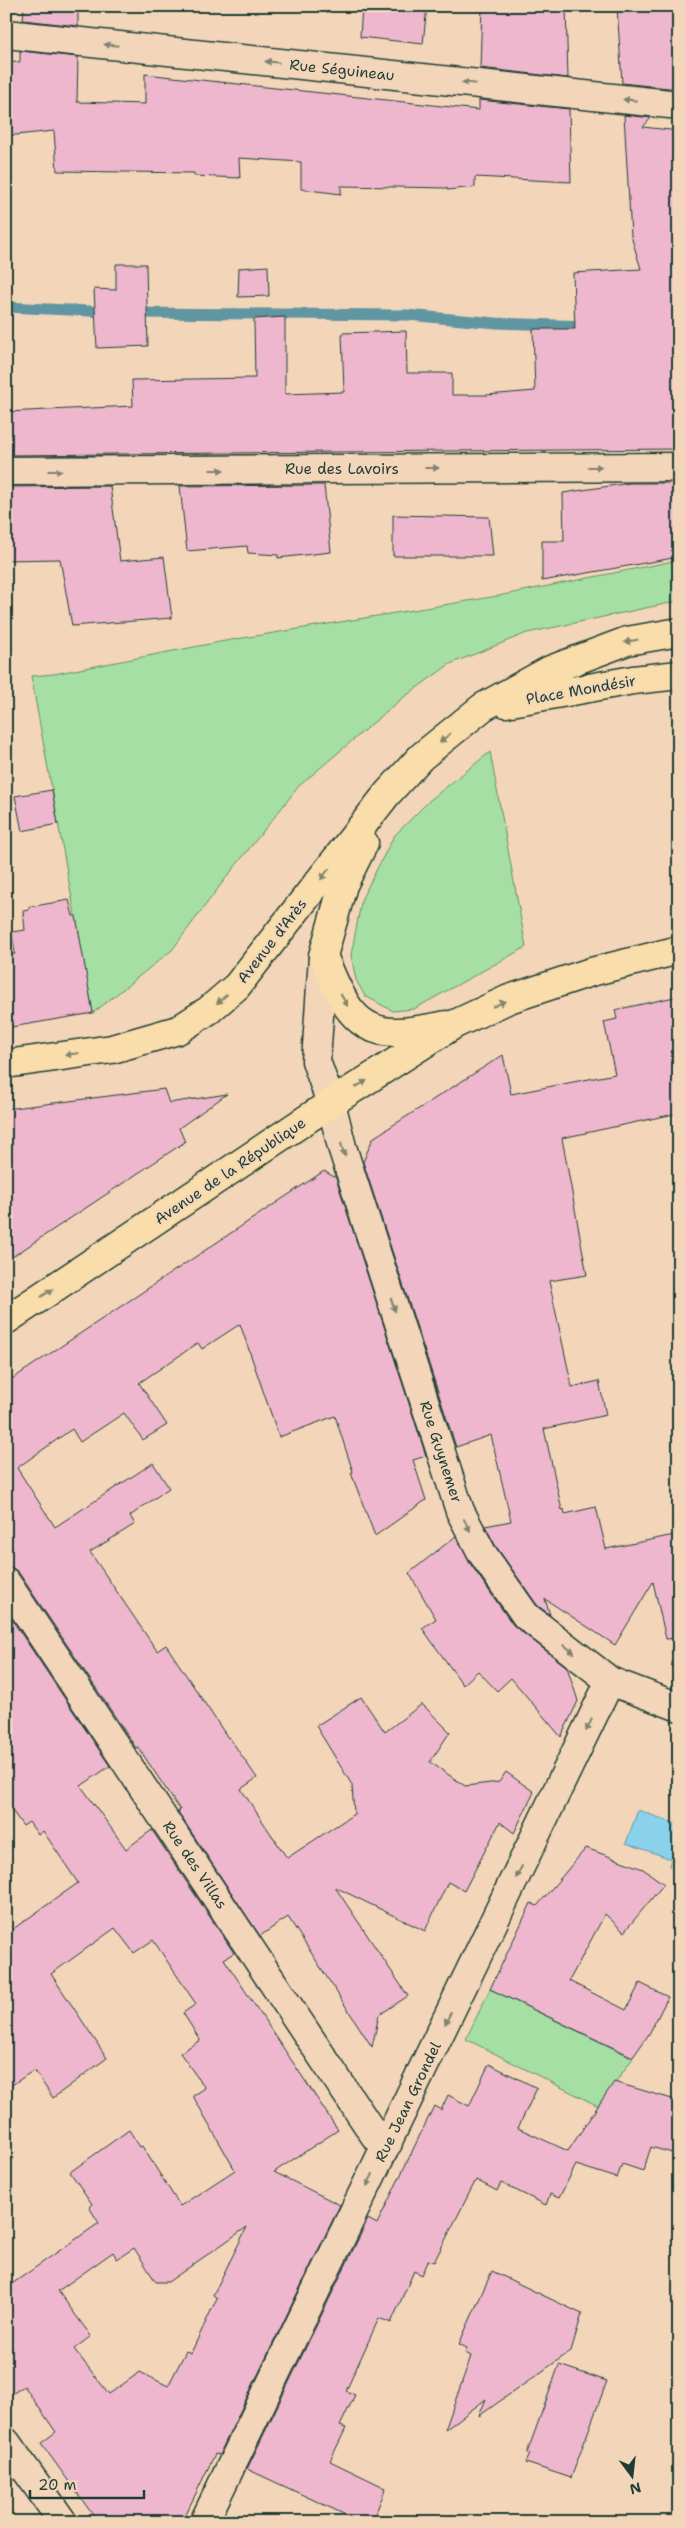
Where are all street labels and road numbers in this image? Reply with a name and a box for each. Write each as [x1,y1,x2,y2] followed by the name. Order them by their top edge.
[289,55,395,85] street label: Rue Séguineau
[285,459,399,479] street label: Rue des Lavoirs
[524,670,638,710] street label: Place Mondésir
[233,895,311,987] street label: Avenue d'Arès
[150,1113,310,1229] street label: Avenue de la République
[415,1398,467,1506] street label: Rue Guynemer
[158,1817,232,1913] street label: Rue des Villas
[370,2038,446,2165] street label: Rue Jean Grondel

